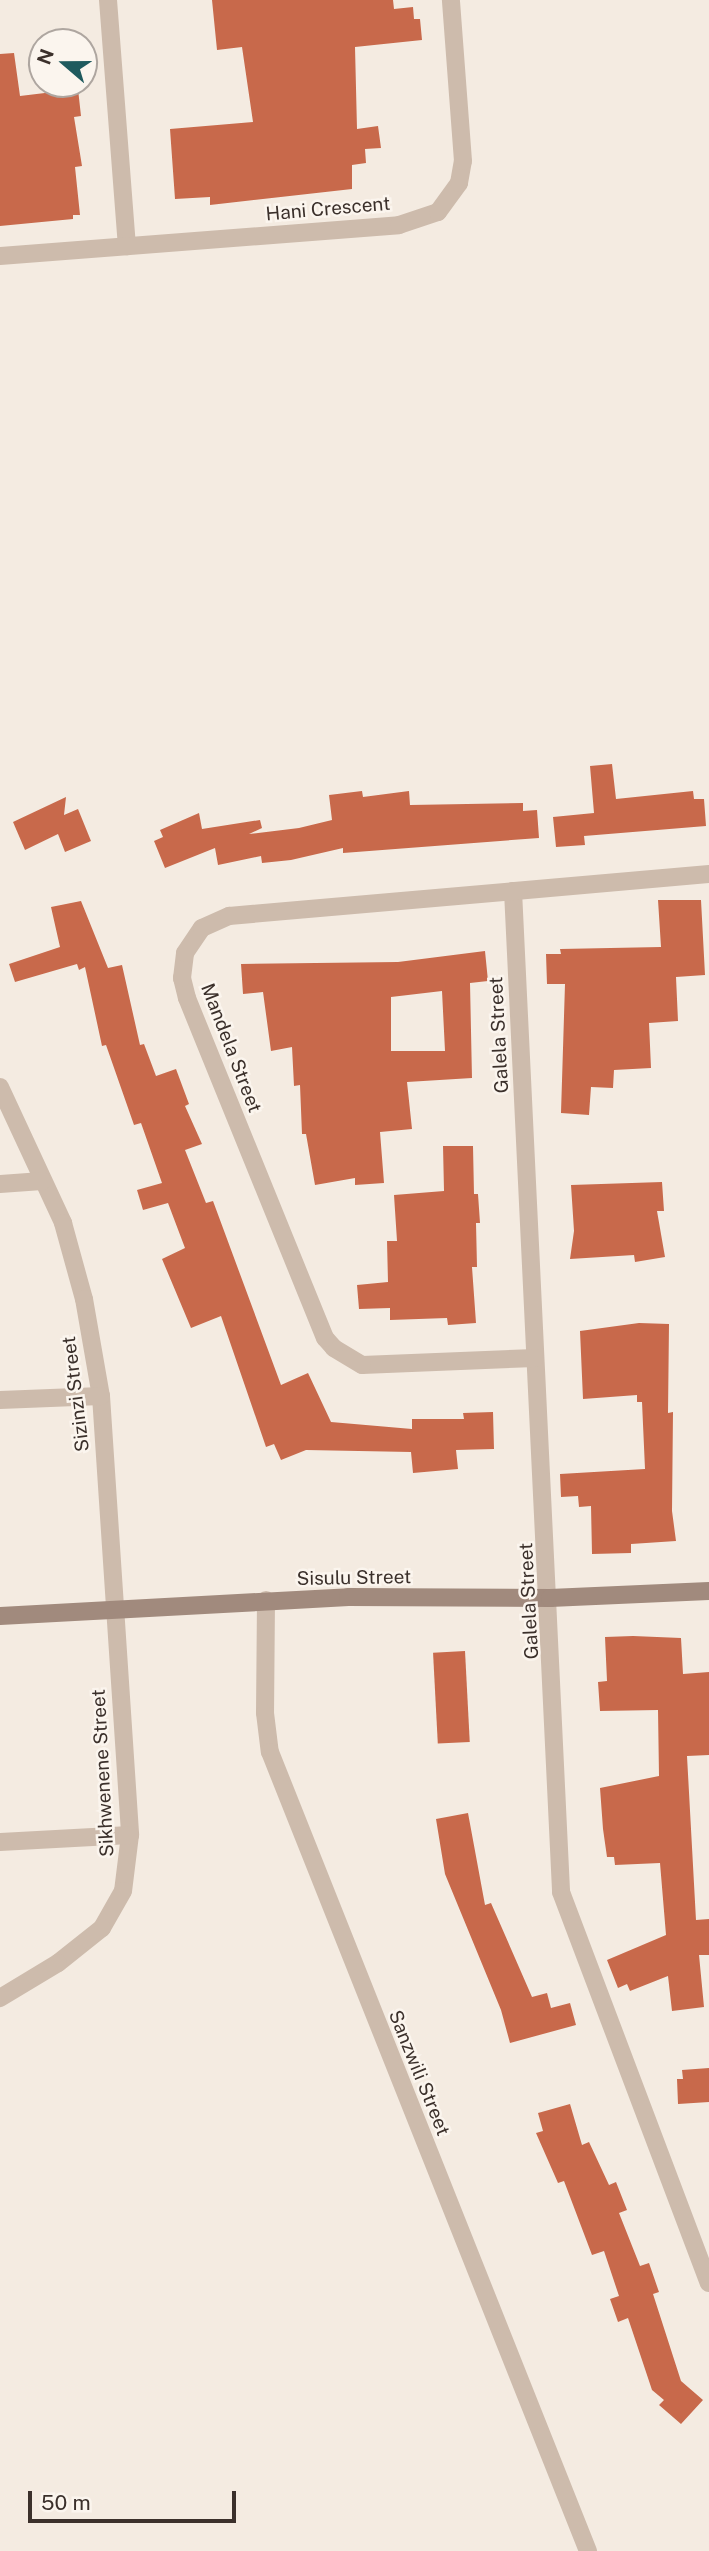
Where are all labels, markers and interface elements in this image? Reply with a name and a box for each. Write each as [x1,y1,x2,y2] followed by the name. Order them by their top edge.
[28,28,98,98] north arrow
[32,46,58,67] text: N
[265,192,391,226] street label: Hani Crescent
[485,976,513,1094] street label: Galela Street
[196,980,266,1116] street label: Mandela Street
[58,1335,94,1453] street label: Sizinzi Street
[515,1542,543,1660] street label: Galela Street
[296,1566,412,1590] street label: Sisulu Street
[87,1689,119,1857] street label: Sikhwenene Street
[383,2007,455,2139] street label: Sanzwili Street
[32,2478,240,2522] scale bar
[41,2490,91,2515] text: 50 m

